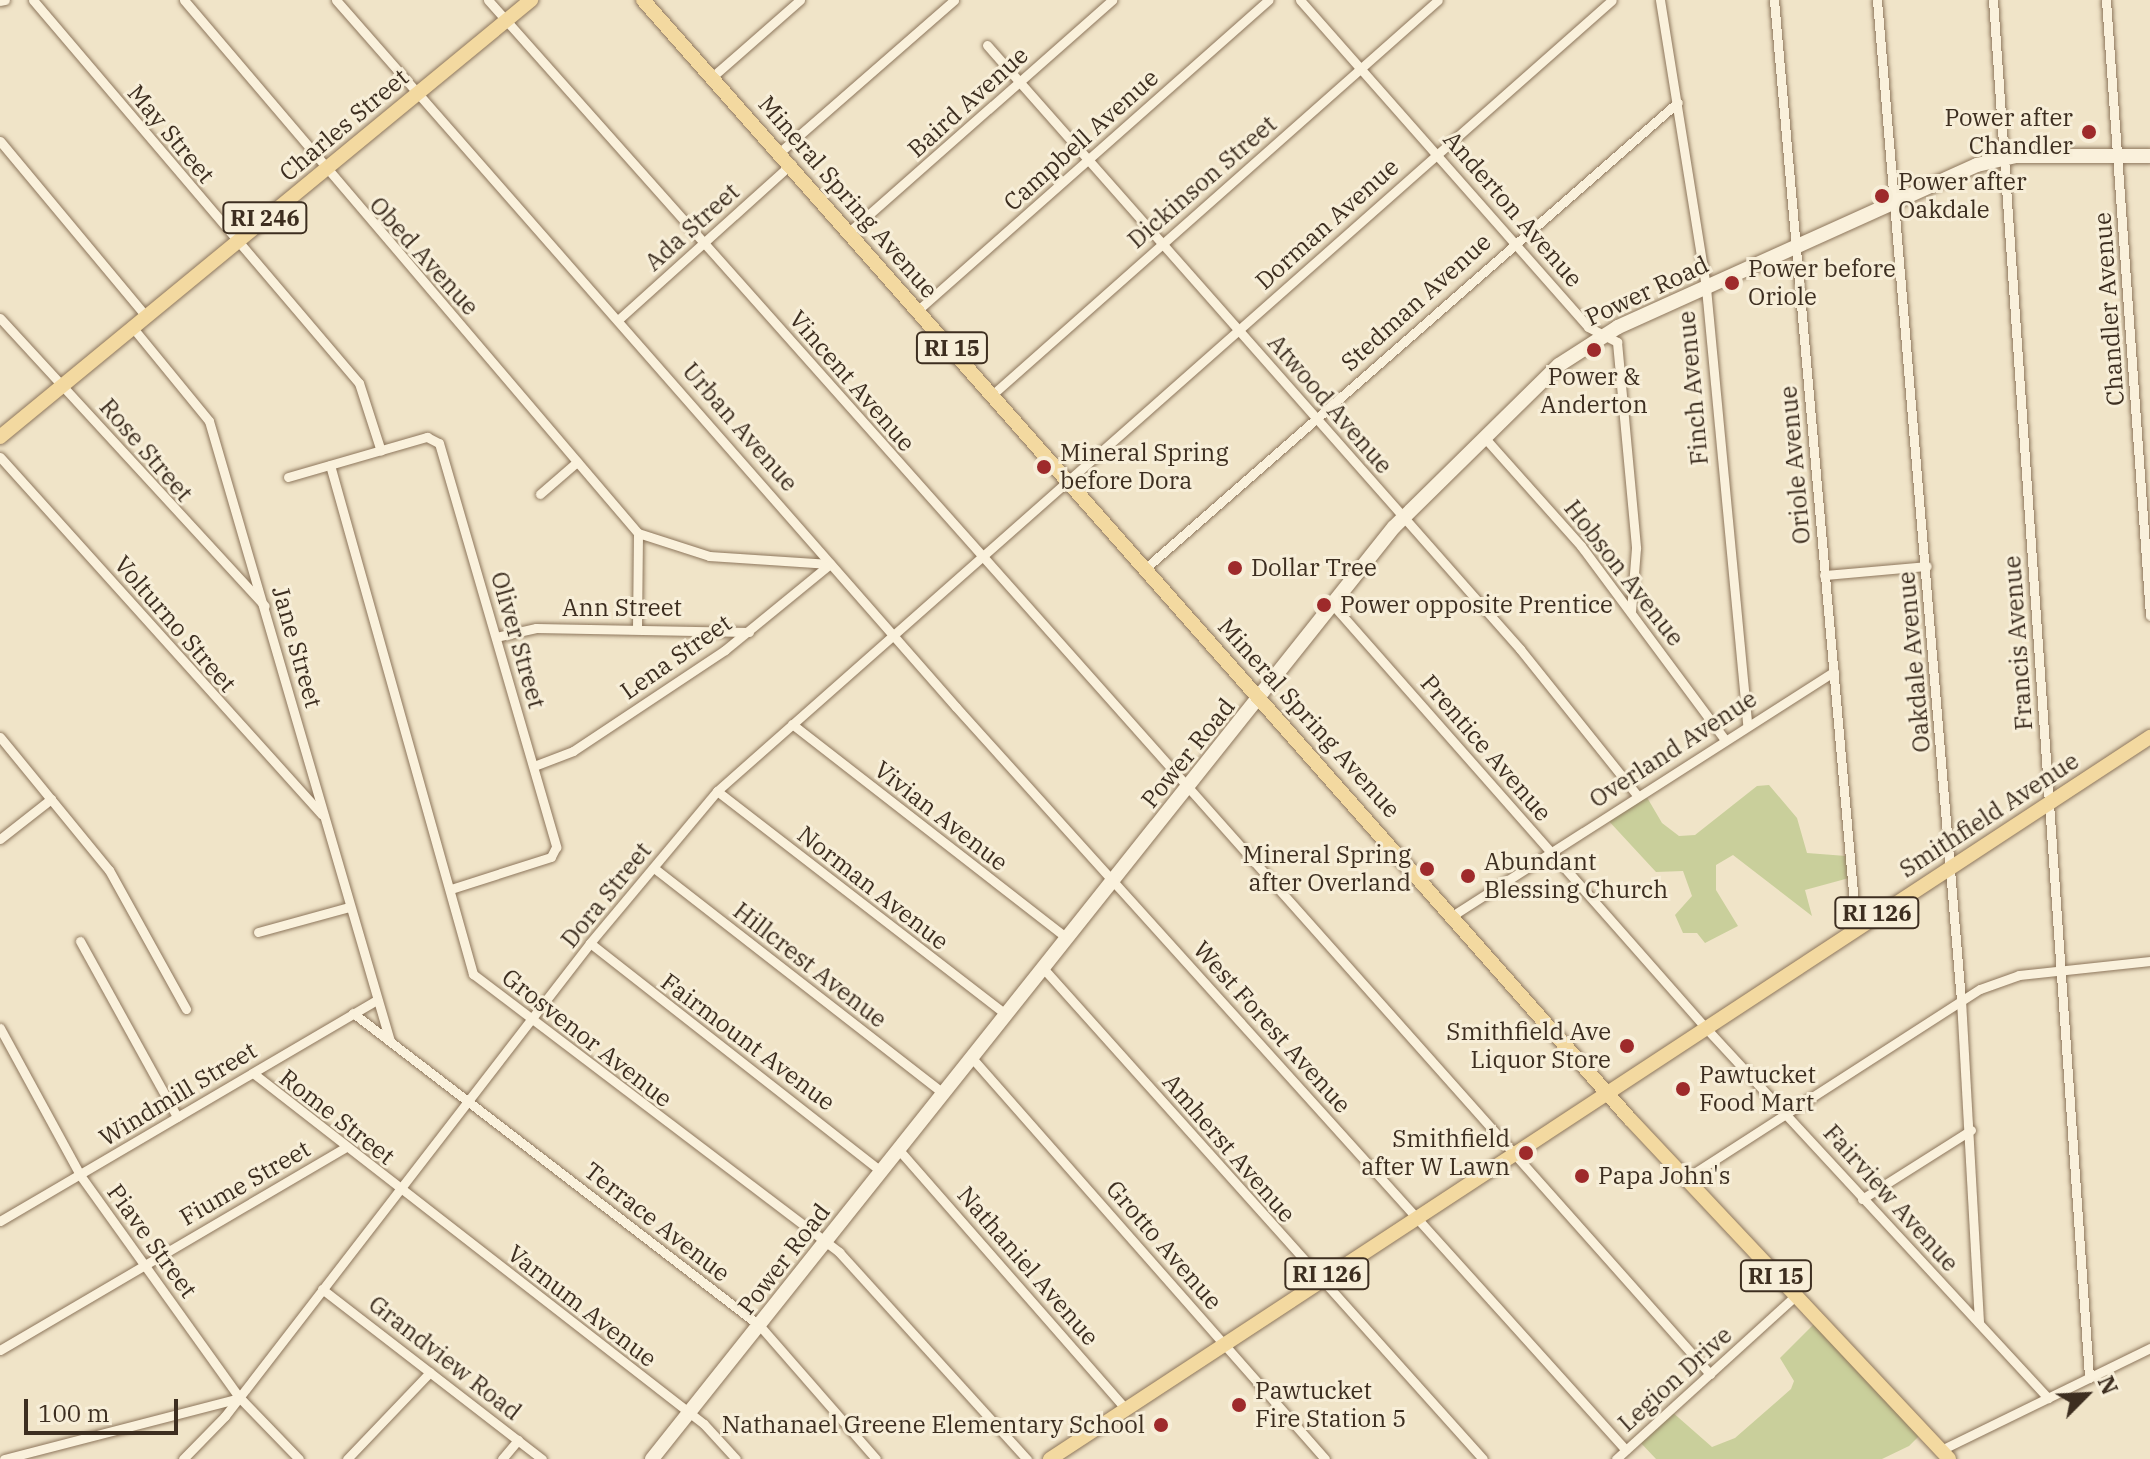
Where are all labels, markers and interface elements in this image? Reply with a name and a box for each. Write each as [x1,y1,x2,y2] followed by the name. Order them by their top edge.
[902,40,1034,164] street label: Baird Avenue
[274,63,414,187] street label: Charles Street
[998,63,1164,217] street label: Campbell Avenue
[122,79,220,189] street label: May Street
[752,90,944,304] street label: Mineral Spring Avenue
[1944,104,2073,160] place label: Power after Chandler
[1122,110,1282,254] street label: Dickinson Street
[2080,123,2098,141] marker: Power after Chandler
[1437,125,1589,293] street label: Anderton Avenue
[1250,152,1404,296] street label: Dorman Avenue
[1898,168,2027,224] place label: Power after Oakdale
[639,177,745,277] street label: Ada Street
[1873,187,1891,205] marker: Power after Oakdale
[363,191,485,321] street label: Obed Avenue
[221,200,309,236] road number: RI 246
[2088,211,2130,407] street label: Chandler Avenue
[1335,227,1497,377] street label: Stedman Avenue
[1581,250,1713,332] street label: Power Road
[1748,255,1896,311] place label: Power before Oriole
[1723,274,1741,292] marker: Power before Oriole
[783,305,921,457] street label: Vincent Avenue
[1672,310,1714,466] street label: Finch Avenue
[1262,328,1398,480] street label: Atwood Avenue
[914,330,990,366] road number: RI 15
[1585,341,1603,359] marker: Power & Anderton
[676,357,804,497] street label: Urban Avenue
[1540,363,1648,419] place label: Power & Anderton
[1774,385,1816,545] street label: Oriole Avenue
[94,393,198,507] street label: Rose Street
[1060,439,1228,495] place label: Mineral Spring before Dora
[1035,458,1053,476] marker: Mineral Spring before Dora
[1558,494,1690,652] street label: Hobson Avenue
[108,550,242,698] street label: Volturno Street
[1251,554,1377,582] place label: Dollar Tree
[1998,555,2038,731] street label: Francis Avenue
[1226,559,1244,577] marker: Dollar Tree
[485,568,551,712] street label: Oliver Street
[1892,570,1936,754] street label: Oakdale Avenue
[266,583,328,711] street label: Jane Street
[1340,591,1613,619] place label: Power opposite Prentice
[562,594,682,622] street label: Ann Street
[1315,596,1333,614] marker: Power opposite Prentice
[615,608,737,706] street label: Lena Street
[1212,612,1406,824] street label: Mineral Spring Avenue
[1415,669,1557,827] street label: Prentice Avenue
[1584,684,1762,814] street label: Overland Avenue
[1135,692,1241,814] street label: Power Road
[1894,746,2084,884] street label: Smithfield Avenue
[868,755,1014,877] street label: Vivian Avenue
[792,820,954,956] street label: Norman Avenue
[555,837,657,953] street label: Dora Street
[1243,841,1411,897] place label: Mineral Spring after Overland
[1484,848,1668,904] place label: Abundant Blessing Church
[1418,860,1436,878] marker: Mineral Spring after Overland
[1459,867,1477,885] marker: Abundant Blessing Church
[1833,895,1921,931] road number: RI 126
[728,896,892,1034] street label: Hillcrest Avenue
[1187,935,1357,1119] street label: West Forest Avenue
[496,963,678,1113] street label: Grosvenor Avenue
[655,967,841,1117] street label: Fairmount Avenue
[1446,1018,1611,1074] place label: Smithfield Ave Liquor Store
[94,1036,262,1152] street label: Windmill Street
[1618,1037,1636,1055] marker: Smithfield Ave Liquor Store
[1699,1061,1816,1117] place label: Pawtucket Food Mart
[274,1063,400,1171] street label: Rome Street
[1157,1068,1301,1228] street label: Amherst Avenue
[1674,1080,1692,1098] marker: Pawtucket Food Mart
[1817,1119,1965,1277] street label: Fairview Avenue
[1361,1125,1510,1181] place label: Smithfield after W Lawn
[175,1134,315,1232] street label: Fiume Street
[1517,1144,1535,1162] marker: Smithfield after W Lawn
[578,1156,736,1288] street label: Terrace Avenue
[1598,1162,1730,1190] place label: Papa John's
[1573,1167,1591,1185] marker: Papa John's
[1100,1175,1228,1315] street label: Grotto Avenue
[101,1178,203,1304] street label: Piave Street
[951,1181,1105,1351] street label: Nathaniel Avenue
[732,1198,836,1320] street label: Power Road
[502,1239,662,1373] street label: Varnum Avenue
[1283,1256,1371,1292] road number: RI 126
[1738,1258,1814,1294] road number: RI 15
[363,1289,527,1427] street label: Grandview Road
[1612,1321,1738,1437] street label: Legion Drive
[2046,1355,2126,1435] north arrow
[2092,1371,2125,1399] text: N
[1255,1377,1406,1433] place label: Pawtucket Fire Station 5
[28,1383,182,1433] scale bar
[1230,1396,1248,1414] marker: Pawtucket Fire Station 5
[38,1397,110,1429] text: 100 m
[722,1411,1145,1439] place label: Nathanael Greene Elementary School
[1152,1416,1170,1434] marker: Nathanael Greene Elementary School

